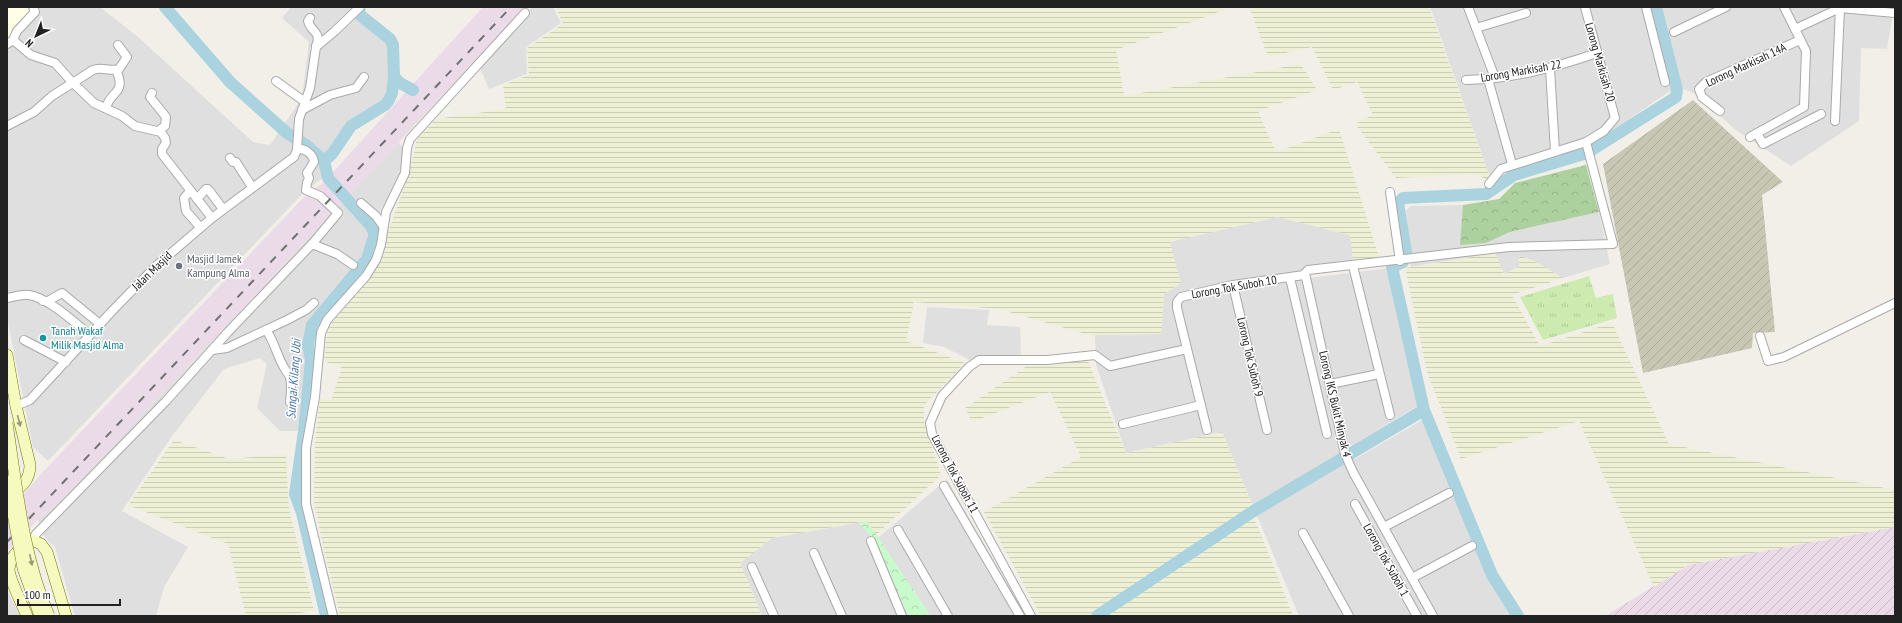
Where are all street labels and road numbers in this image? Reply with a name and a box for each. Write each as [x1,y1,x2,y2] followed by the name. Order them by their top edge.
[1582,21,1619,103] street label: Lorong Markisah 20
[1703,39,1789,90] street label: Lorong Markisah 14A
[1479,56,1562,85] street label: Lorong Markisah 22
[128,248,175,294] street label: Jalan Masjid
[1190,272,1278,301] street label: Lorong Tok Suboh 10
[1234,316,1267,398] street label: Lorong Tok Suboh 9
[1316,349,1355,459] street label: Lorong IKS Bukit Minyak 4
[929,432,982,515] street label: Lorong Tok Suboh 11
[1360,521,1413,599] street label: Lorong Tok Suboh 1

